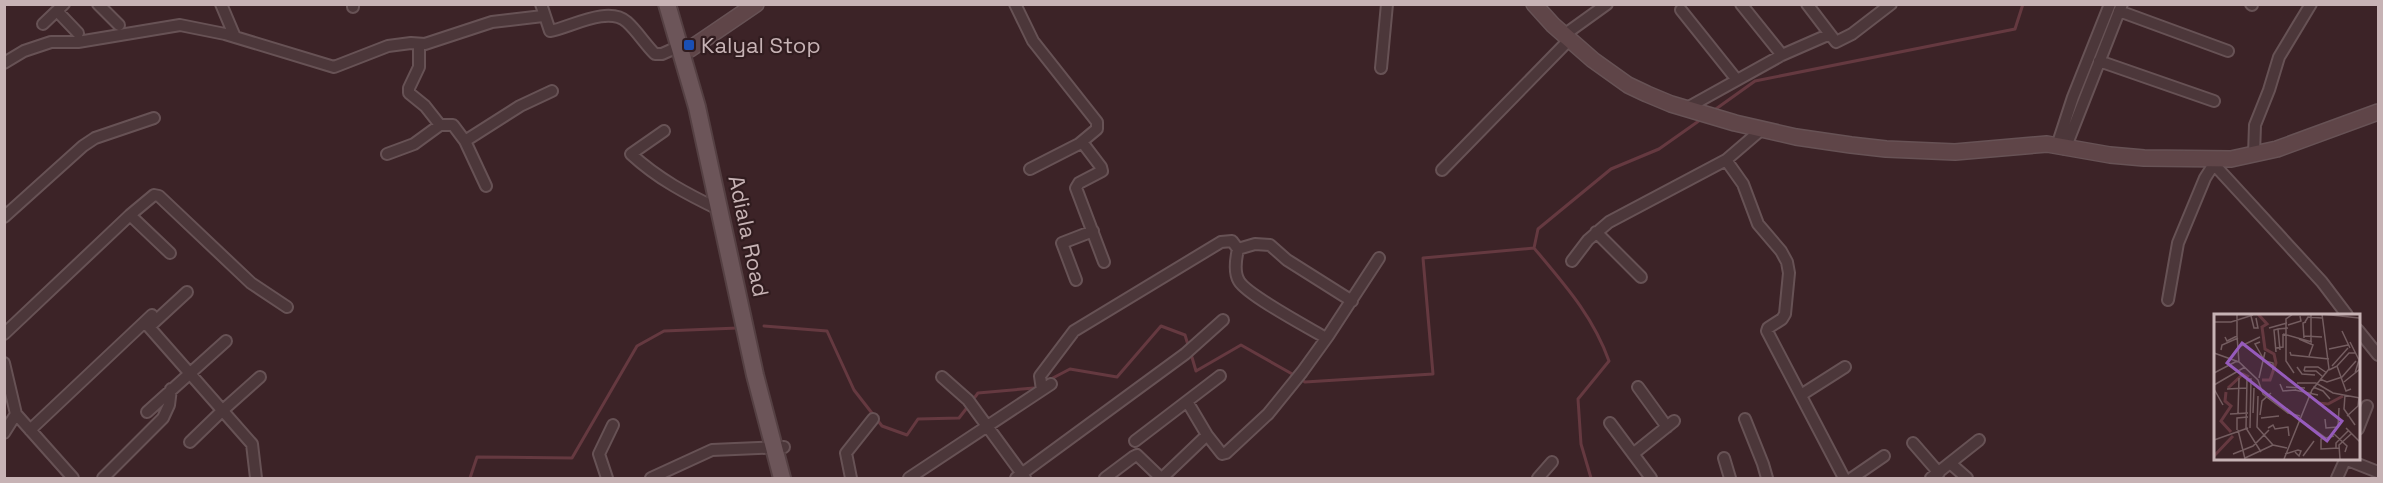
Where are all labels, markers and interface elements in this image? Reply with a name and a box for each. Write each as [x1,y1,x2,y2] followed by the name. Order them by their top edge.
[701,31,821,59] place label: Kalyal Stop
[682,38,696,52] marker: Kalyal Stop
[722,173,776,299] street label: Adiala Road
[2214,314,2359,459] inset map

